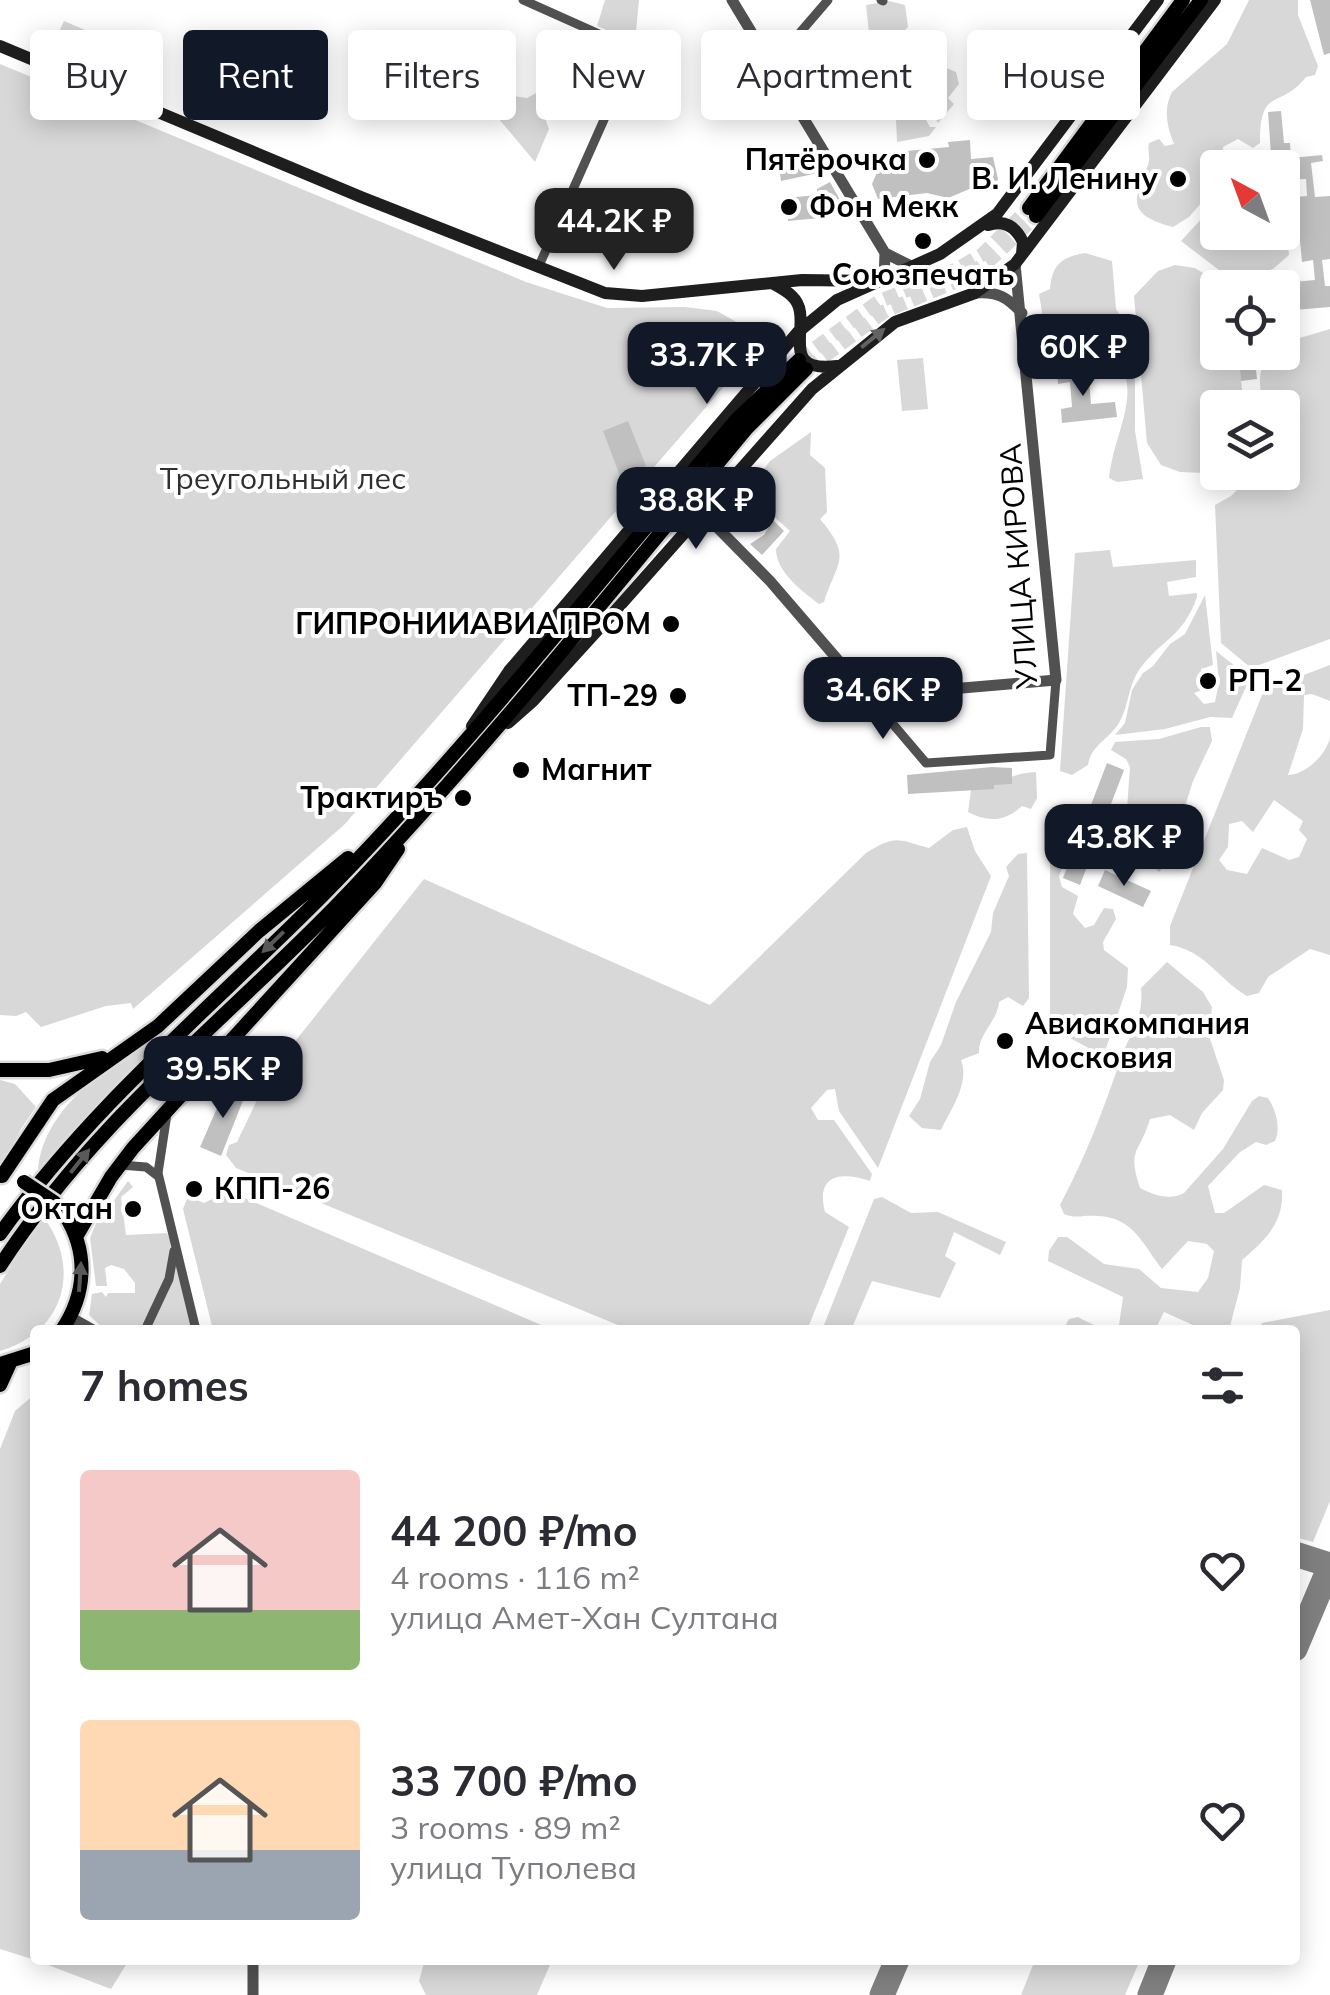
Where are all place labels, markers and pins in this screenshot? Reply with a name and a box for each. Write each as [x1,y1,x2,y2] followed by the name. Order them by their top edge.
[745,140,907,178] place label: Пятёрочка
[916,149,938,171] marker: Пятёрочка
[971,159,1158,197] place label: В. И. Ленину
[1167,168,1189,190] marker: В. И. Ленину
[809,187,959,225] place label: Фон Мекк
[522,188,706,273] pin: 44.2K ₽
[778,196,800,218] marker: Фон Мекк
[912,230,934,252] marker: Союзпечать
[832,255,1014,293] place label: Союзпечать
[1013,314,1153,399] pin: 60K ₽
[615,322,799,407] pin: 33.7K ₽
[604,467,788,552] pin: 38.8K ₽
[295,604,651,642] place label: ГИПРОНИИАВИАПРОМ
[660,613,682,635] marker: ГИПРОНИИАВИАПРОМ
[791,657,975,742] pin: 34.6K ₽
[1228,661,1302,699] place label: РП-2
[1197,670,1219,692] marker: РП-2
[567,676,658,714] place label: ТП-29
[667,685,689,707] marker: ТП-29
[541,750,652,788] place label: Магнит
[510,759,532,781] marker: Магнит
[300,778,443,816] place label: Трактиръ
[452,787,474,809] marker: Трактиръ
[1032,804,1216,889] pin: 43.8K ₽
[1025,1004,1250,1076] place label: Авиакомпания Московия
[994,1030,1016,1052] marker: Авиакомпания Московия
[131,1036,315,1121] pin: 39.5K ₽
[214,1169,330,1207] place label: КПП-26
[183,1178,205,1200] marker: КПП-26
[20,1189,113,1227] place label: Октан
[122,1198,144,1220] marker: Октан

